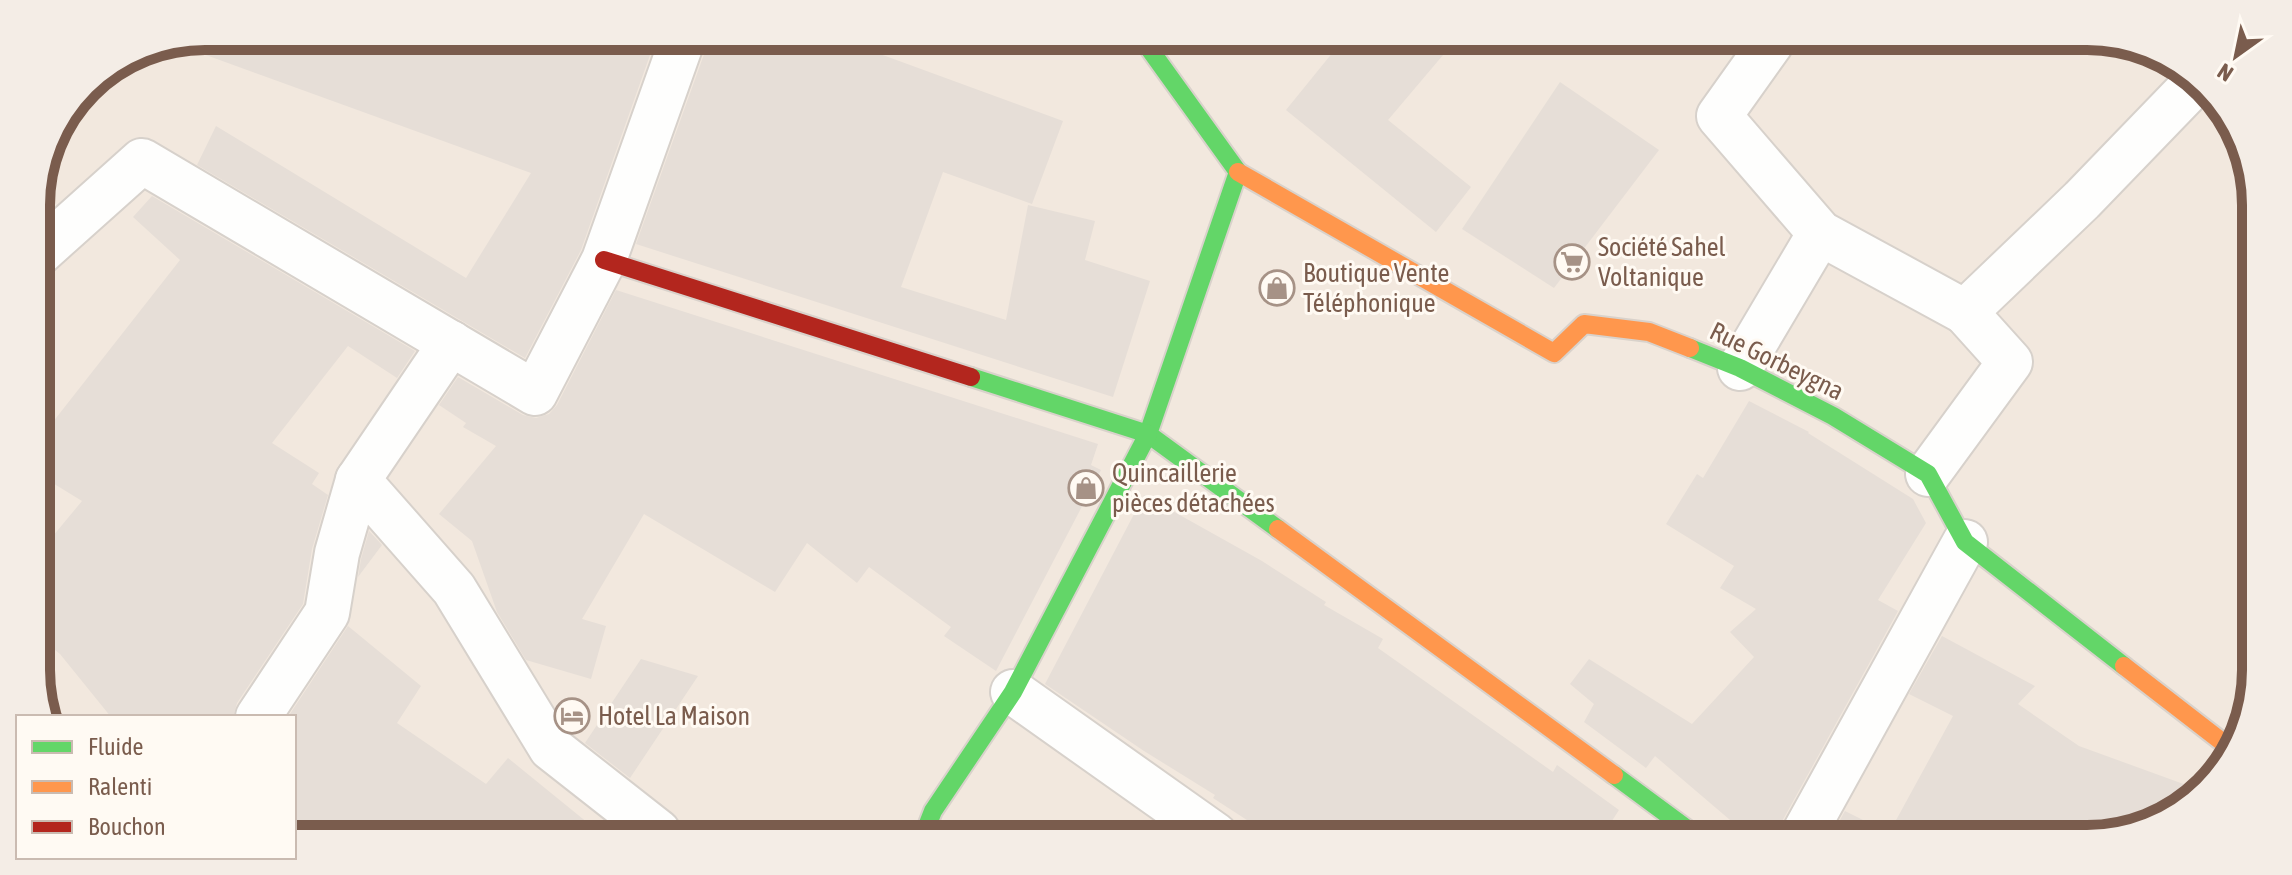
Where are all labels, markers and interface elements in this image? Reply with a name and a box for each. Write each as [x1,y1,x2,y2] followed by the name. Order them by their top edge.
[2196,16,2276,96] north arrow
[2213,58,2238,87] text: N
[1598,232,1726,292] place label: Société Sahel Voltanique
[1553,243,1591,281] supermarket icon: Société Sahel Voltanique
[1303,258,1449,318] place label: Boutique Vente Téléphonique
[1258,269,1296,307] shop icon: Boutique Vente Téléphonique
[1705,316,1849,406] street label: Rue Gorbeygna
[1112,458,1275,518] place label: Quincaillerie pièces détachées
[1067,469,1105,507] shop icon: Quincaillerie pièces détachées
[553,697,591,735] hotel icon: Hotel La Maison
[598,701,750,731] place label: Hotel La Maison
[16,715,296,859] legend
[88,733,143,760] text: Fluide
[88,773,152,800] text: Ralenti
[88,813,166,840] text: Bouchon

